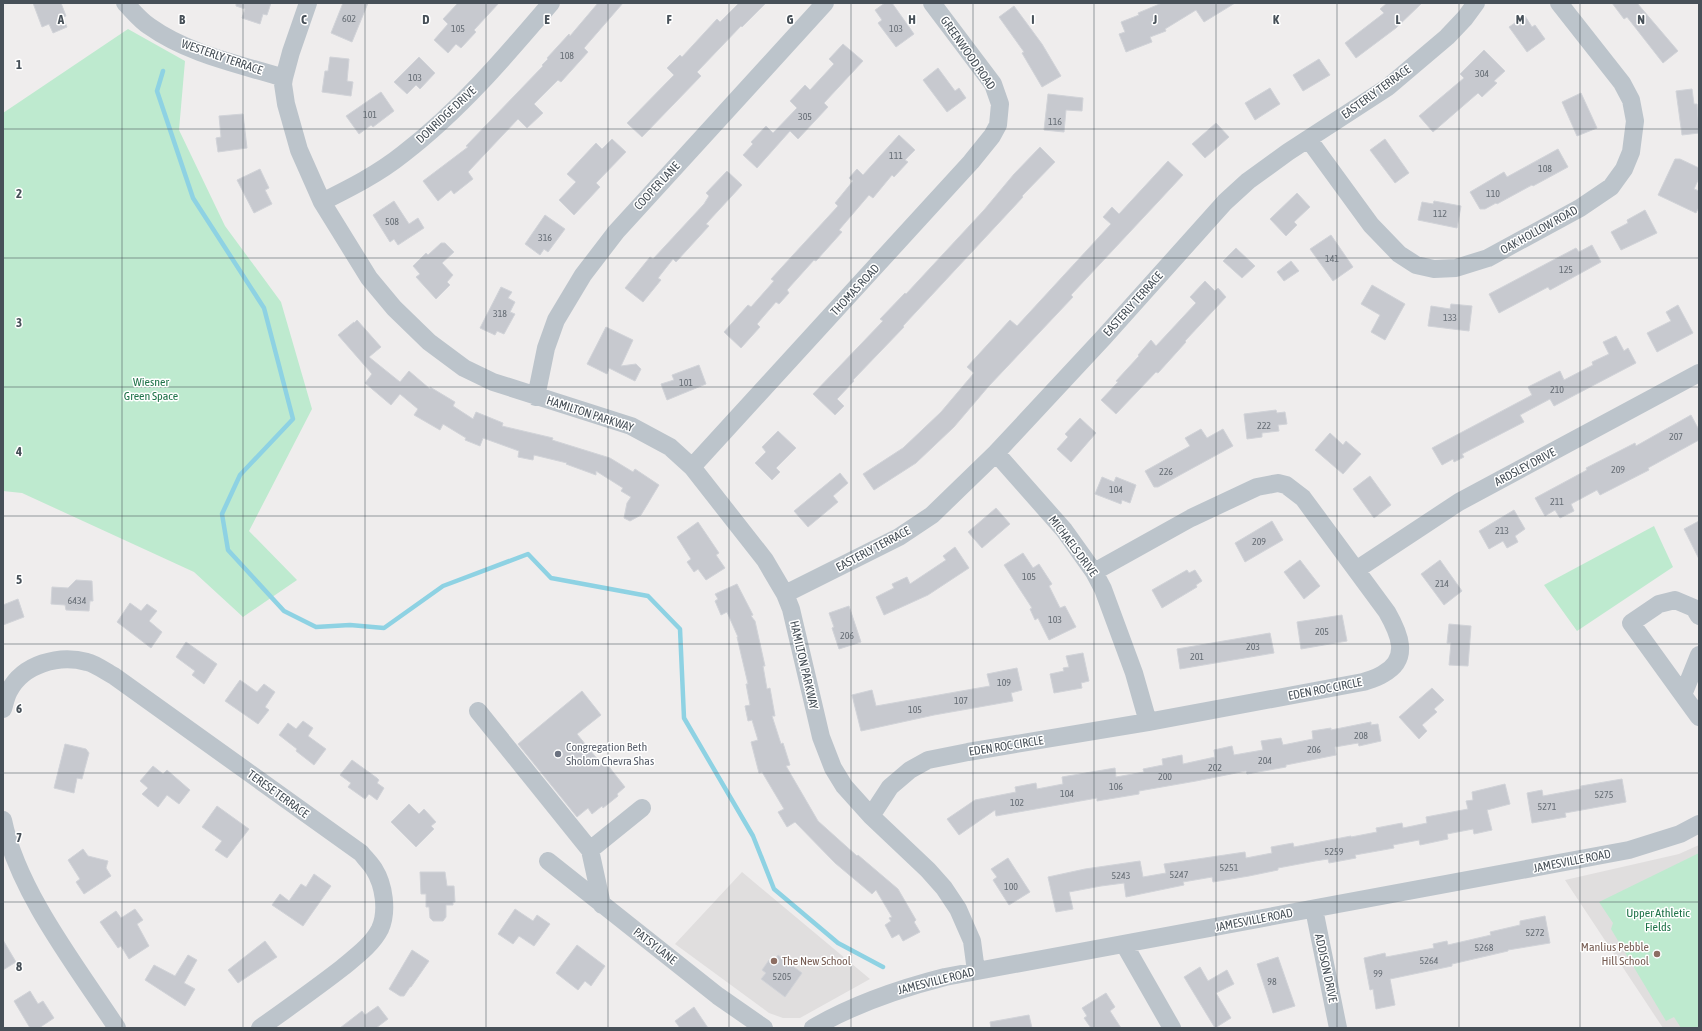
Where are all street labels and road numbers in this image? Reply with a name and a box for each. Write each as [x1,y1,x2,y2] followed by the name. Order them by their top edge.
[938,14,999,93] street label: GREENWOOD ROAD
[180,37,264,77] street label: WESTERLY TERRACE
[1339,62,1413,122] street label: EASTERLY TERRACE
[413,84,479,146] street label: DONRIDGE DRIVE
[631,159,683,213] street label: COOPER LANE
[1498,203,1580,257] street label: OAK HOLLOW ROAD
[828,261,883,319] street label: THOMAS ROAD
[1100,269,1166,339] street label: EASTERLY TERRACE
[545,393,636,435] street label: HAMILTON PARKWAY
[1492,445,1558,489] street label: ARDSLEY DRIVE
[1046,513,1100,579] street label: MICHAELS DRIVE
[834,524,912,574] street label: EASTERLY TERRACE
[787,619,821,711] street label: HAMILTON PARKWAY
[1287,675,1363,703] street label: EDEN ROC CIRCLE
[968,733,1044,759] street label: EDEN ROC CIRCLE
[245,767,311,821] street label: TERESE TERRACE
[1532,847,1612,875] street label: JAMESVILLE ROAD
[1214,906,1294,934] street label: JAMESVILLE ROAD
[631,925,679,967] street label: PATSY LANE
[1312,932,1340,1004] street label: ADDISON DRIVE
[896,965,976,997] street label: JAMESVILLE ROAD

